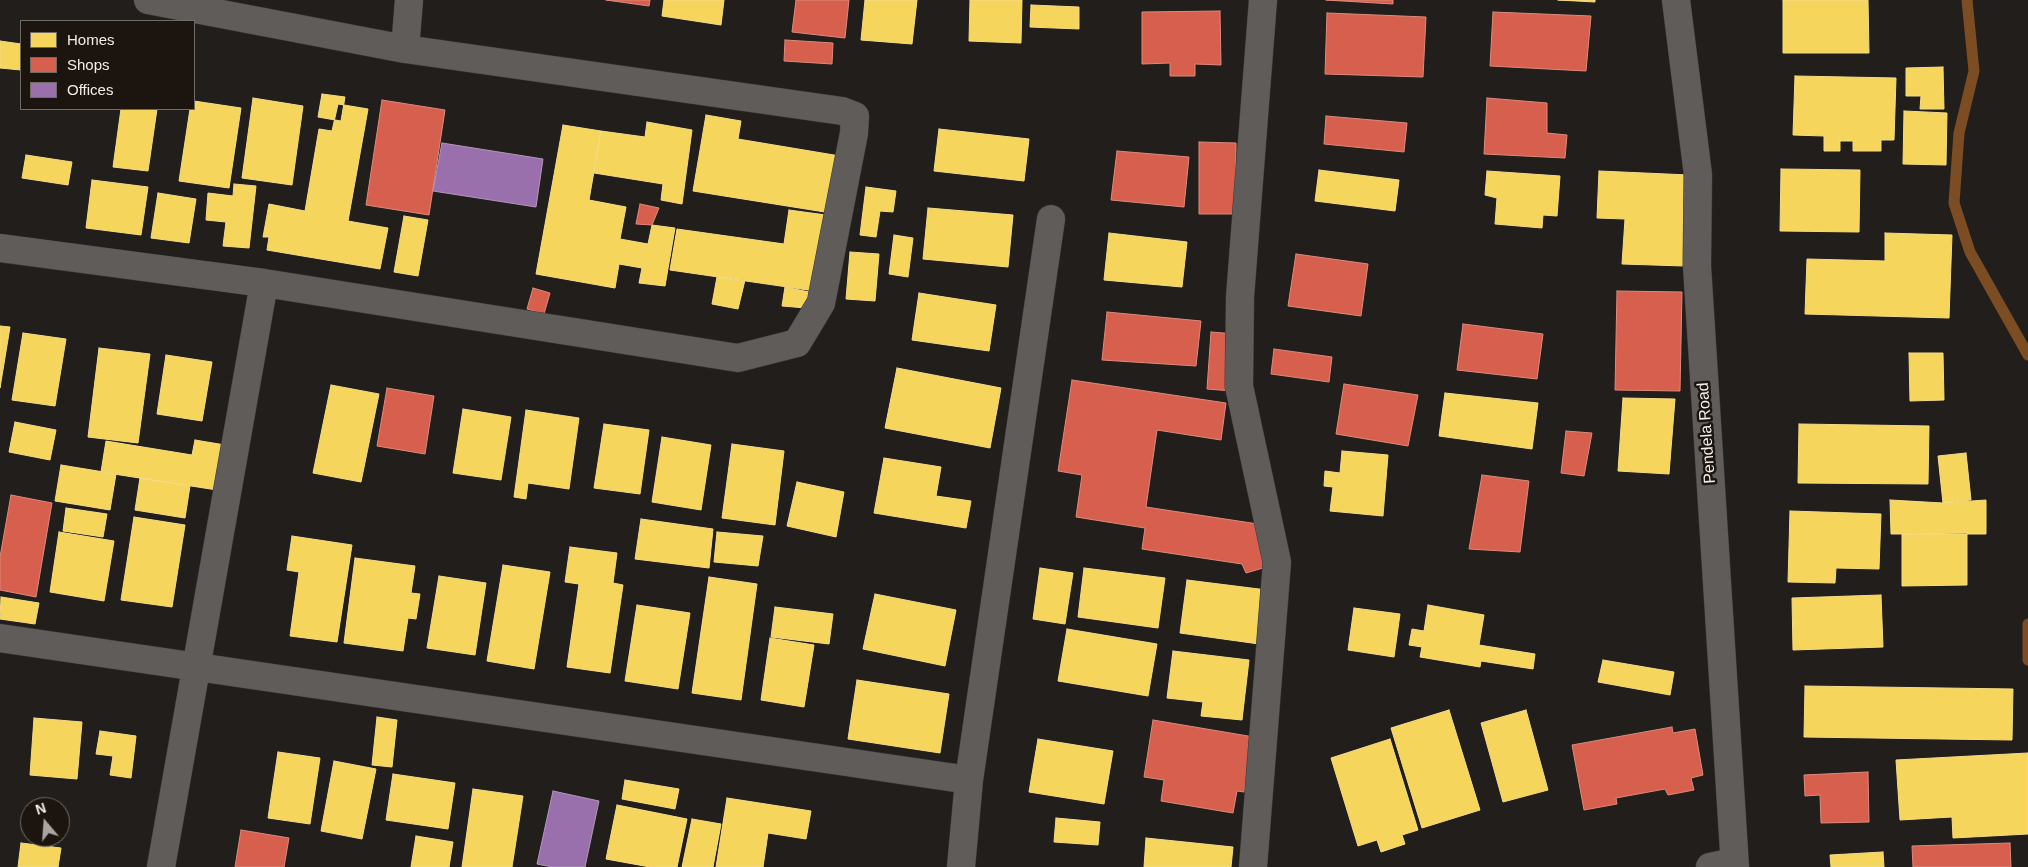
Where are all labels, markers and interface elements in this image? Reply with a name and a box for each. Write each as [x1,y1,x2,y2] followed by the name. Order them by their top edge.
[20,20,195,110] legend
[67,31,115,48] text: Homes
[67,56,110,73] text: Shops
[67,81,113,98] text: Offices
[1694,382,1720,484] street label: Pendela Road
[20,797,70,847] north arrow
[33,800,48,818] text: N

